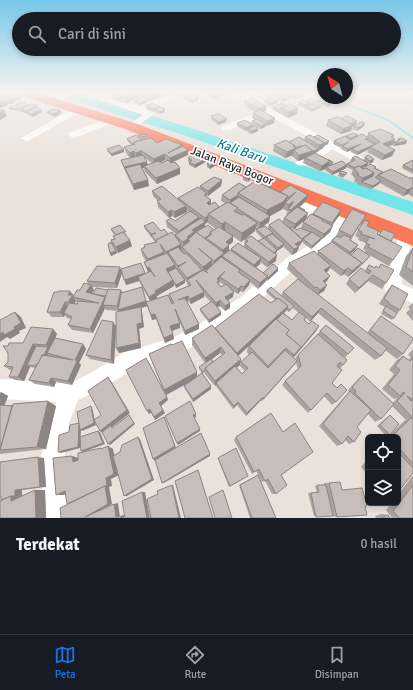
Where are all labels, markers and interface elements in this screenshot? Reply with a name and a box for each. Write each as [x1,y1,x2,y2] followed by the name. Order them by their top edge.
[12,12,401,56] search box
[26,23,48,45] icon: search
[58,25,126,43] text: Cari di sini
[317,68,353,104] north arrow
[214,135,268,167] water label: Kali Baru
[188,143,276,189] street label: Jalan Raya Bogor
[365,434,401,506] map controls
[365,434,401,470] button: locate
[365,470,401,506] button: layers
[16,534,80,555] text: Terdekat
[360,536,397,552] text: 0 hasil
[54,644,76,681] tab: Peta
[184,644,206,681] tab: Rute
[315,644,359,681] tab: Disimpan

